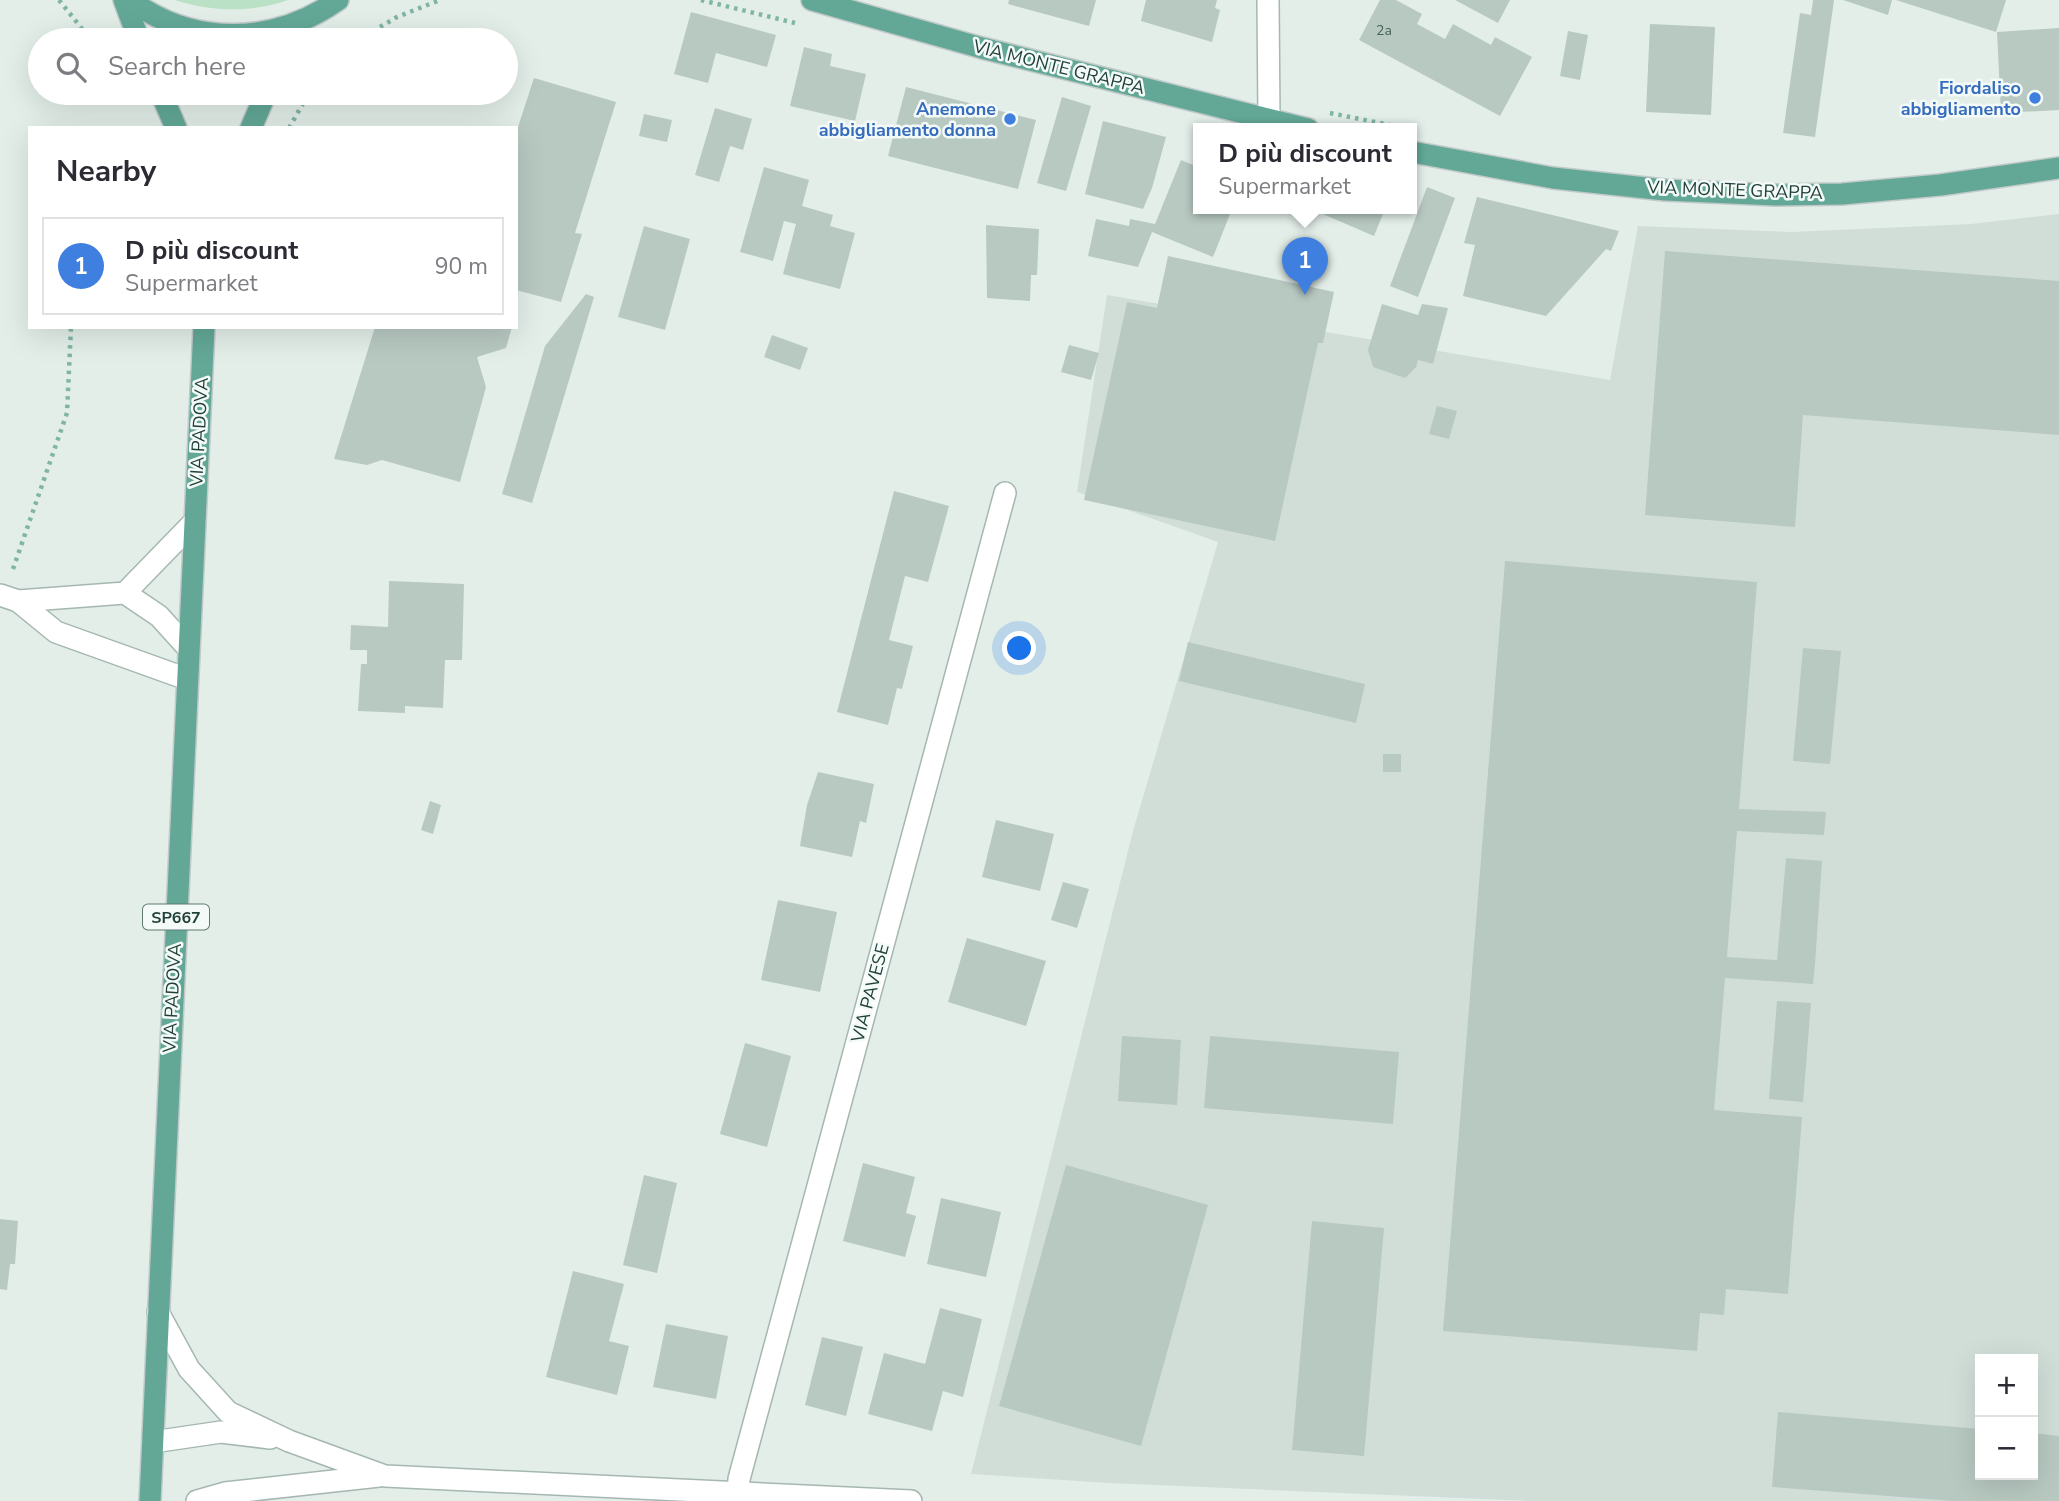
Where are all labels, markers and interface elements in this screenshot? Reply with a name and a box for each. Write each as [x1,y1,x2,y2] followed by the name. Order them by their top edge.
[1376,21,1392,40] house number: 2a
[28,28,518,105] search box
[970,34,1147,100] street label: VIA MONTE GRAPPA
[52,48,90,86] icon: search
[108,49,246,84] text: Search here
[1901,76,2021,121] place label: Fiordaliso abbigliamento
[2027,90,2043,106] marker: Fiordaliso abbigliamento
[819,97,996,142] place label: Anemone abbigliamento donna
[1002,111,1018,127] marker: Anemone abbigliamento donna
[1193,123,1417,214] popup
[1218,136,1392,171] text: D più discount
[56,151,156,192] text: Nearby
[1218,171,1351,202] text: Supermarket
[1646,175,1823,205] street label: VIA MONTE GRAPPA
[125,233,298,268] text: D più discount
[1282,237,1328,295] pin: 1
[74,251,88,282] text: 1
[435,251,488,282] text: 90 m
[125,268,258,299] text: Supermarket
[184,377,214,488] street label: VIA PADOVA
[1002,631,1036,665] your location
[143,904,209,930] road number: SP667
[845,941,895,1046] street label: VIA PAVESE
[157,943,187,1054] street label: VIA PADOVA
[1975,1354,2038,1480] map controls
[1975,1354,2038,1417] button: +
[1975,1417,2038,1480] button: −

